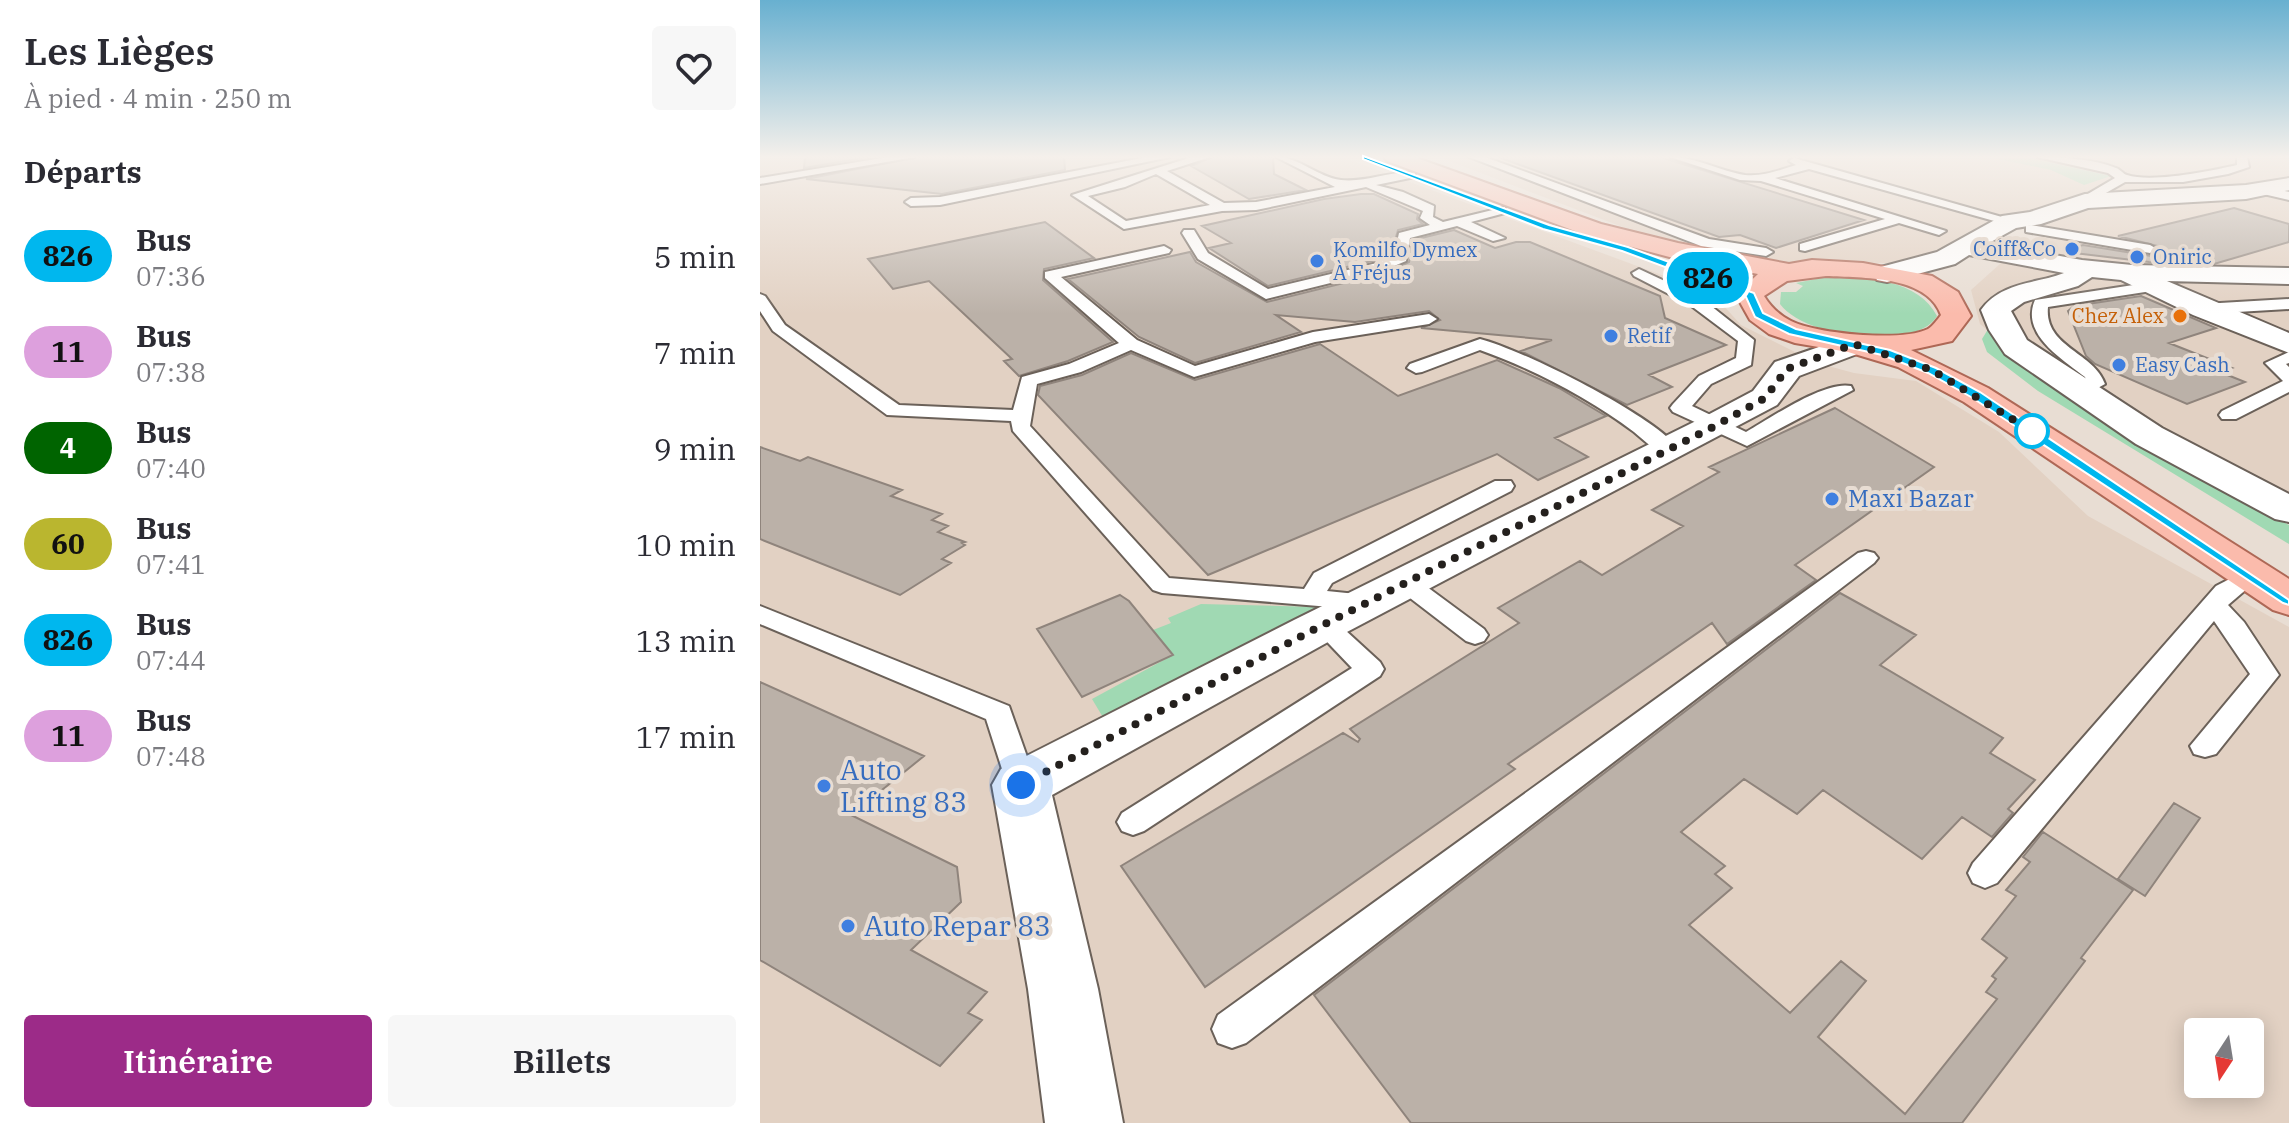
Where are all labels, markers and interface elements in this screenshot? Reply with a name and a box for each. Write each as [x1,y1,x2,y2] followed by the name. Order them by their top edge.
[24,26,214,75] text: Les Lièges
[652,26,736,110] button: heart
[24,81,292,115] text: À pied · 4 min · 250 m
[24,152,142,191] text: Départs
[136,220,191,259] text: Bus
[1973,235,2056,262] place label: Coiff&Co
[1333,236,1478,286] place label: Komilfo Dymex À Fréjus
[43,237,93,274] text: 826
[654,237,736,276] text: 5 min
[2063,240,2081,258] marker: Coiff&Co
[2153,243,2212,270] place label: Oniric
[2128,248,2146,266] marker: Oniric
[1308,252,1326,270] marker: Komilfo Dymex À Fréjus
[1662,252,1754,304] line badge: 826
[136,259,206,293] text: 07:36
[1683,259,1733,296] text: 826
[2072,302,2164,329] place label: Chez Alex
[2171,307,2189,325] marker: Chez Alex
[136,316,191,355] text: Bus
[1627,322,1672,349] place label: Retif
[1602,327,1620,345] marker: Retif
[51,333,85,370] text: 11
[654,333,736,372] text: 7 min
[2135,351,2230,378] place label: Easy Cash
[136,355,206,389] text: 07:38
[2110,356,2128,374] marker: Easy Cash
[136,412,191,451] text: Bus
[2015,414,2049,448] unlabelled marker
[60,429,76,466] text: 4
[654,429,736,468] text: 9 min
[136,451,206,485] text: 07:40
[1848,482,1974,514] place label: Maxi Bazar
[1823,490,1841,508] marker: Maxi Bazar
[136,508,191,547] text: Bus
[51,525,85,562] text: 60
[636,525,736,564] text: 10 min
[136,547,206,581] text: 07:41
[136,604,191,643] text: Bus
[43,621,93,658] text: 826
[636,621,736,660] text: 13 min
[136,643,206,677] text: 07:44
[136,700,191,739] text: Bus
[51,717,85,754] text: 11
[636,717,736,756] text: 17 min
[136,739,206,773] text: 07:48
[840,751,967,820] place label: Auto Lifting 83
[1001,765,1041,805] your location
[815,777,833,795] marker: Auto Lifting 83
[864,907,1051,944] place label: Auto Repar 83
[839,917,857,935] marker: Auto Repar 83
[24,1015,372,1107] button: Itinéraire
[388,1015,736,1107] button: Billets
[2184,1018,2264,1098] north arrow
[2184,1018,2264,1098] map controls

